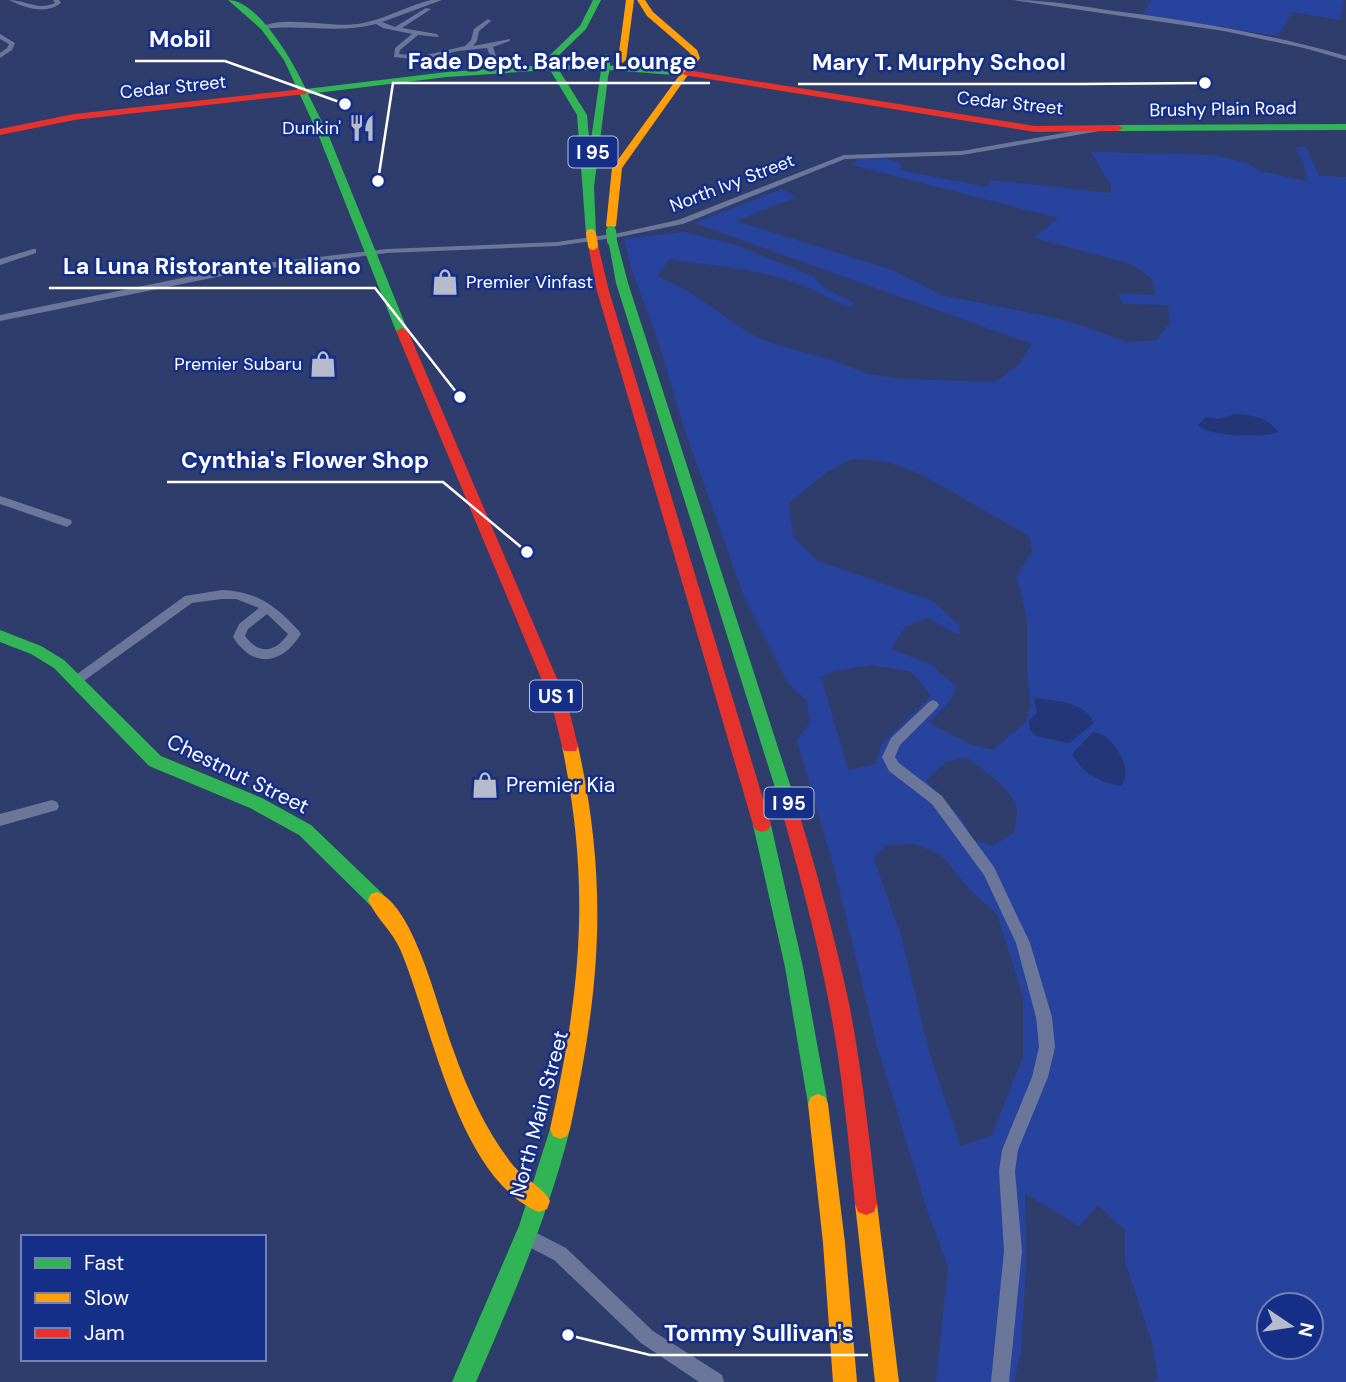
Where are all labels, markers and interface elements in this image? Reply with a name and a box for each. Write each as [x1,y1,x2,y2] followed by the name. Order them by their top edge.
[135,17,225,61] callout: Mobil
[149,24,211,54] text: Mobil
[393,39,710,83] callout: Fade Dept. Barber Lounge
[798,40,1080,84] callout: Mary T. Murphy School
[408,46,696,76] text: Fade Dept. Barber Lounge
[812,47,1066,77] text: Mary T. Murphy School
[119,69,227,105] street label: Cedar Street
[956,85,1064,121] street label: Cedar Street
[1149,96,1297,122] street label: Brushy Plain Road
[347,113,377,143] restaurant icon: Dunkin'
[282,116,341,140] place label: Dunkin'
[568,136,618,168] road number: I 95
[666,148,798,218] street label: North Ivy Street
[49,244,375,288] callout: La Luna Ristorante Italiano
[63,251,361,281] text: La Luna Ristorante Italiano
[430,267,460,297] shop icon: Premier Vinfast
[466,270,593,294] place label: Premier Vinfast
[308,349,338,379] shop icon: Premier Subaru
[174,352,302,376] place label: Premier Subaru
[167,438,443,482] callout: Cynthia's Flower Shop
[181,445,429,475] text: Cynthia's Flower Shop
[530,680,582,712] road number: US 1
[162,727,314,821] street label: Chestnut Street
[470,770,500,800] shop icon: Premier Kia
[506,771,615,799] place label: Premier Kia
[764,788,814,818] road number: I 95
[503,1027,575,1201] street label: North Main Street
[21,1235,266,1361] legend
[84,1249,124,1277] text: Fast
[84,1284,129,1312] text: Slow
[1255,1291,1325,1361] north arrow
[650,1311,868,1355] callout: Tommy Sullivan's
[664,1318,854,1348] text: Tommy Sullivan's
[84,1319,125,1347] text: Jam
[1292,1320,1320,1339] text: N

